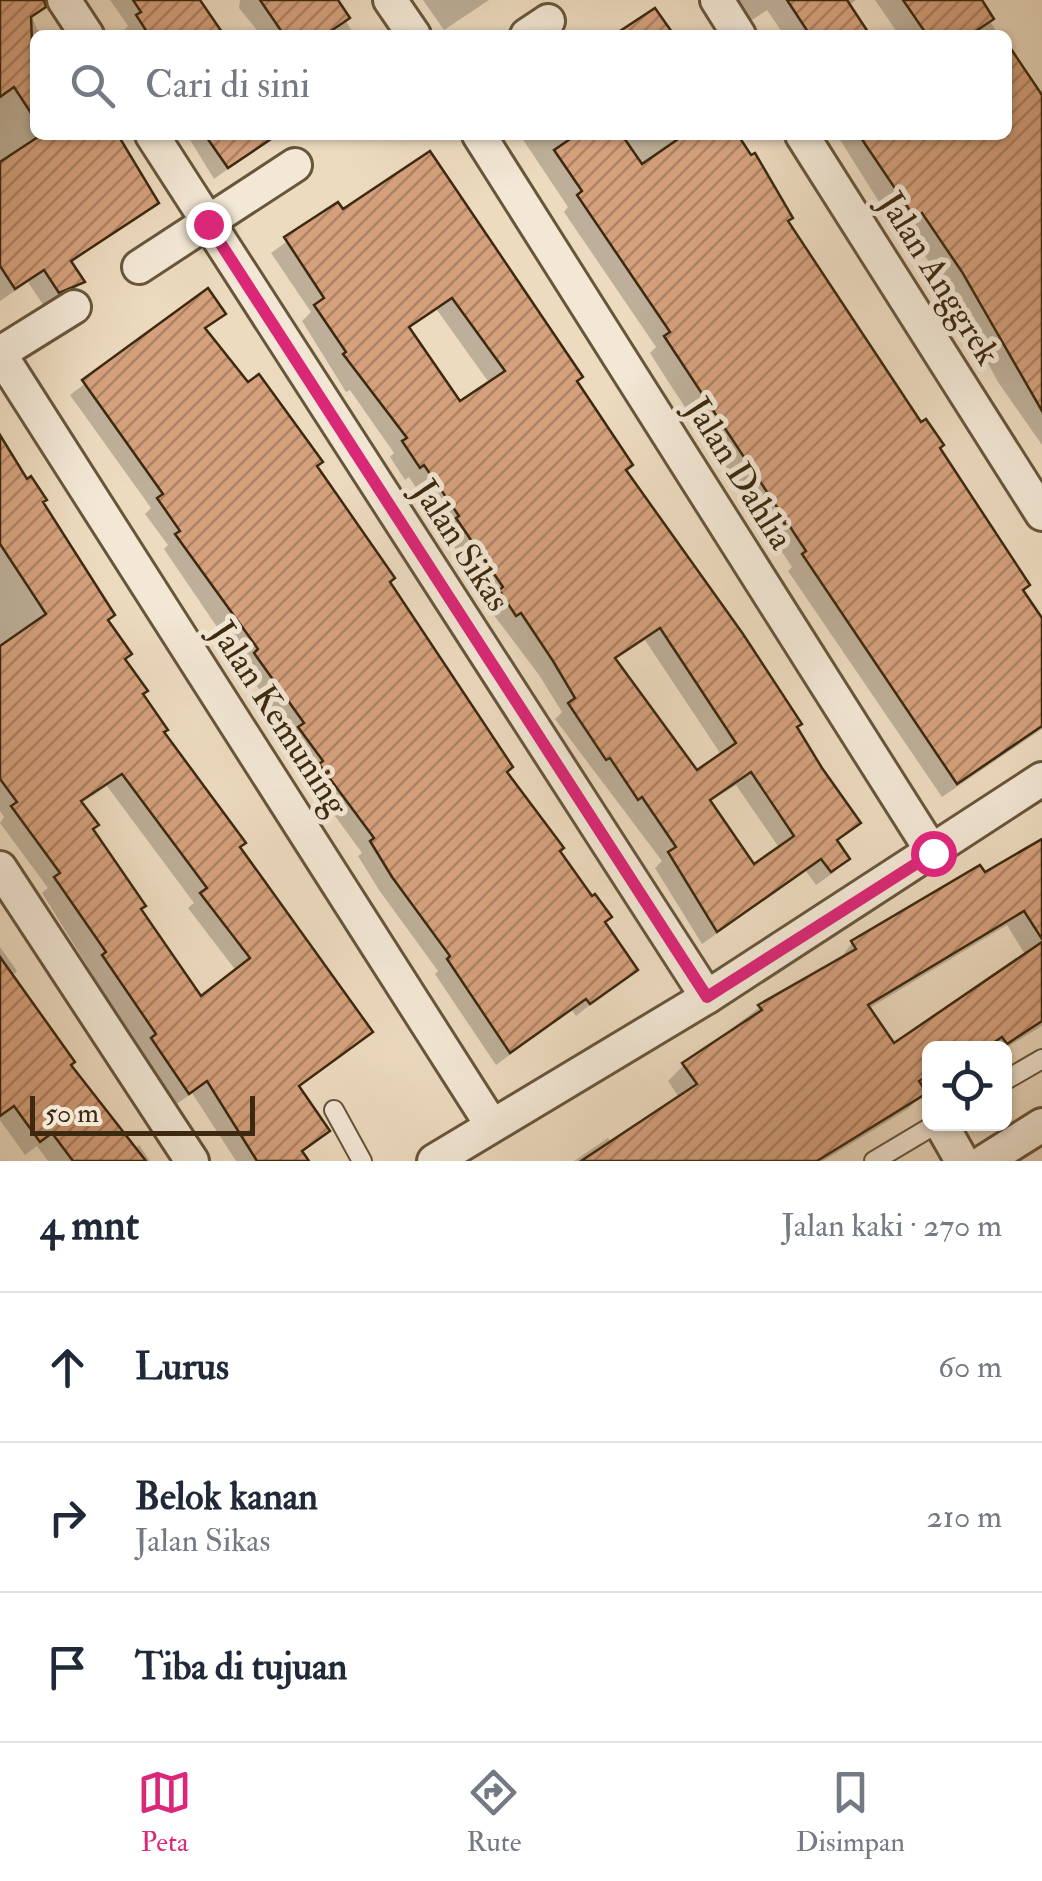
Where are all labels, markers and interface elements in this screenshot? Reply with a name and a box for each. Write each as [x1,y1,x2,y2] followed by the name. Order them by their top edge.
[30,30,1012,140] search box
[65,58,120,113] icon: search
[145,61,310,109] text: Cari di sini
[868,183,1010,373] street label: Jalan Anggrek
[186,202,232,248] route end
[675,389,803,558] street label: Jalan Dahlia
[402,471,520,620] street label: Jalan Sikas
[199,612,359,825] street label: Jalan Kemuning
[911,831,957,877] route start
[922,1041,1012,1131] map controls
[922,1041,1012,1131] button: locate
[30,1091,255,1136] scale bar
[45,1096,99,1131] text: 50 m
[40,1200,139,1252] text: 4 mnt
[782,1206,1002,1246] text: Jalan kaki · 270 m
[40,1340,95,1395] icon: ahead
[135,1343,229,1391] text: Lurus
[938,1347,1002,1387] text: 60 m
[135,1473,318,1521] text: Belok kanan
[40,1490,95,1545] icon: right
[927,1497,1002,1537] text: 210 m
[135,1521,270,1561] text: Jalan Sikas
[40,1640,95,1695] icon: arrive
[135,1643,347,1691] text: Tiba di tujuan
[137,1765,192,1860] tab: Peta
[466,1765,521,1860] tab: Rute
[796,1765,905,1860] tab: Disimpan

